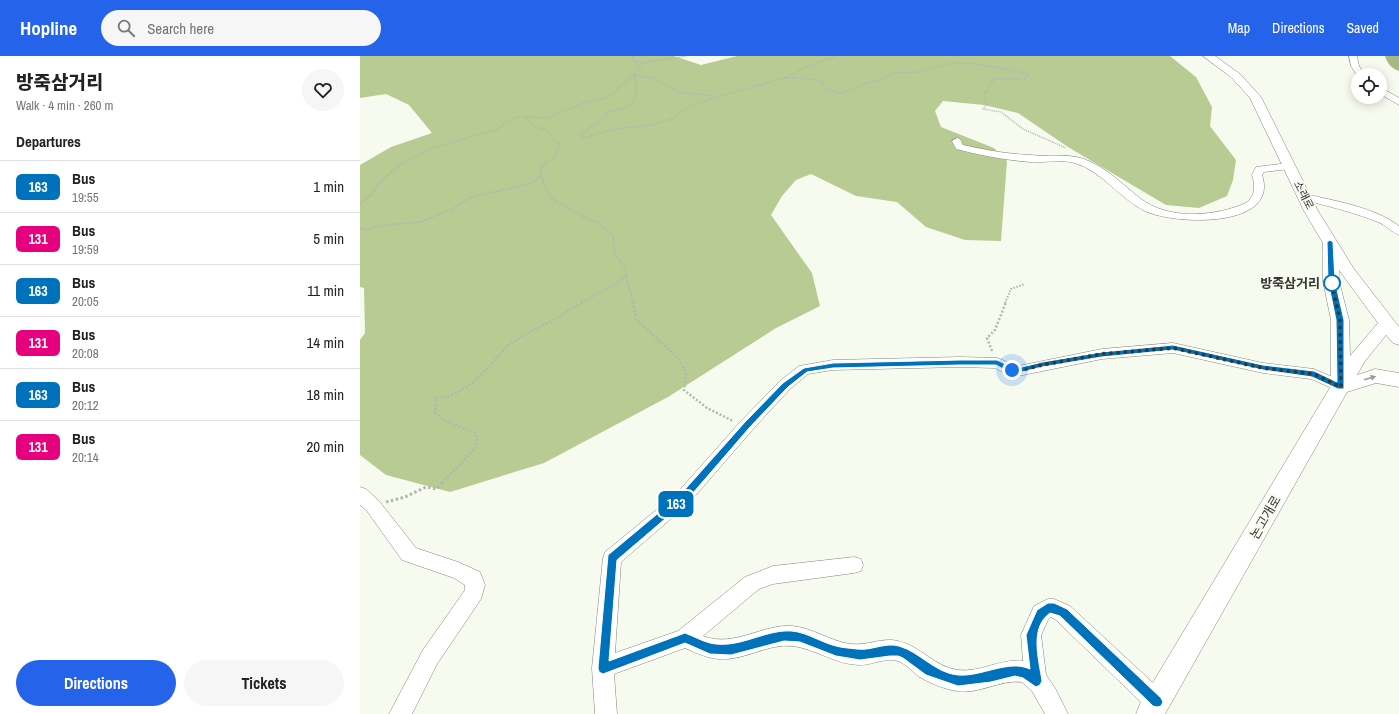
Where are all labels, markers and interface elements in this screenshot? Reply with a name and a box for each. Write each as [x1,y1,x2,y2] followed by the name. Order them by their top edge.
[101,10,381,46] search box
[20,15,77,41] text: Hopline
[115,17,137,39] icon: search
[147,18,214,39] text: Search here
[1228,19,1250,37] text: Map
[1272,19,1324,37] text: Directions
[1346,19,1379,37] text: Saved
[1351,68,1387,104] map controls
[1351,68,1387,104] button: locate
[16,69,103,95] text: 방죽삼거리
[302,69,344,111] button: heart
[16,97,113,114] text: Walk · 4 min · 260 m
[16,131,81,152] text: Departures
[72,168,95,189] text: Bus
[313,176,344,197] text: 1 min
[28,178,48,196] text: 163
[1291,178,1317,212] street label: 소래로
[72,189,99,206] text: 19:55
[72,220,95,241] text: Bus
[313,228,344,249] text: 5 min
[28,230,48,248] text: 131
[72,241,99,258] text: 19:59
[72,272,95,293] text: Bus
[1323,274,1341,292] marker: 방죽삼거리
[1260,275,1320,292] place label: 방죽삼거리
[307,280,344,301] text: 11 min
[28,282,48,300] text: 163
[72,293,99,310] text: 20:05
[72,324,95,345] text: Bus
[306,332,344,353] text: 14 min
[28,334,48,352] text: 131
[72,345,99,362] text: 20:08
[1002,360,1022,380] your location
[1364,375,1376,381] one-way arrow
[72,376,95,397] text: Bus
[306,384,344,405] text: 18 min
[28,386,48,404] text: 163
[72,397,99,414] text: 20:12
[72,428,95,449] text: Bus
[306,436,344,457] text: 20 min
[28,438,48,456] text: 131
[72,449,99,466] text: 20:14
[653,491,699,517] line badge: 163
[1246,492,1285,542] street label: 논고개로
[666,495,686,513] text: 163
[16,660,176,706] button: Directions
[184,660,344,706] button: Tickets

